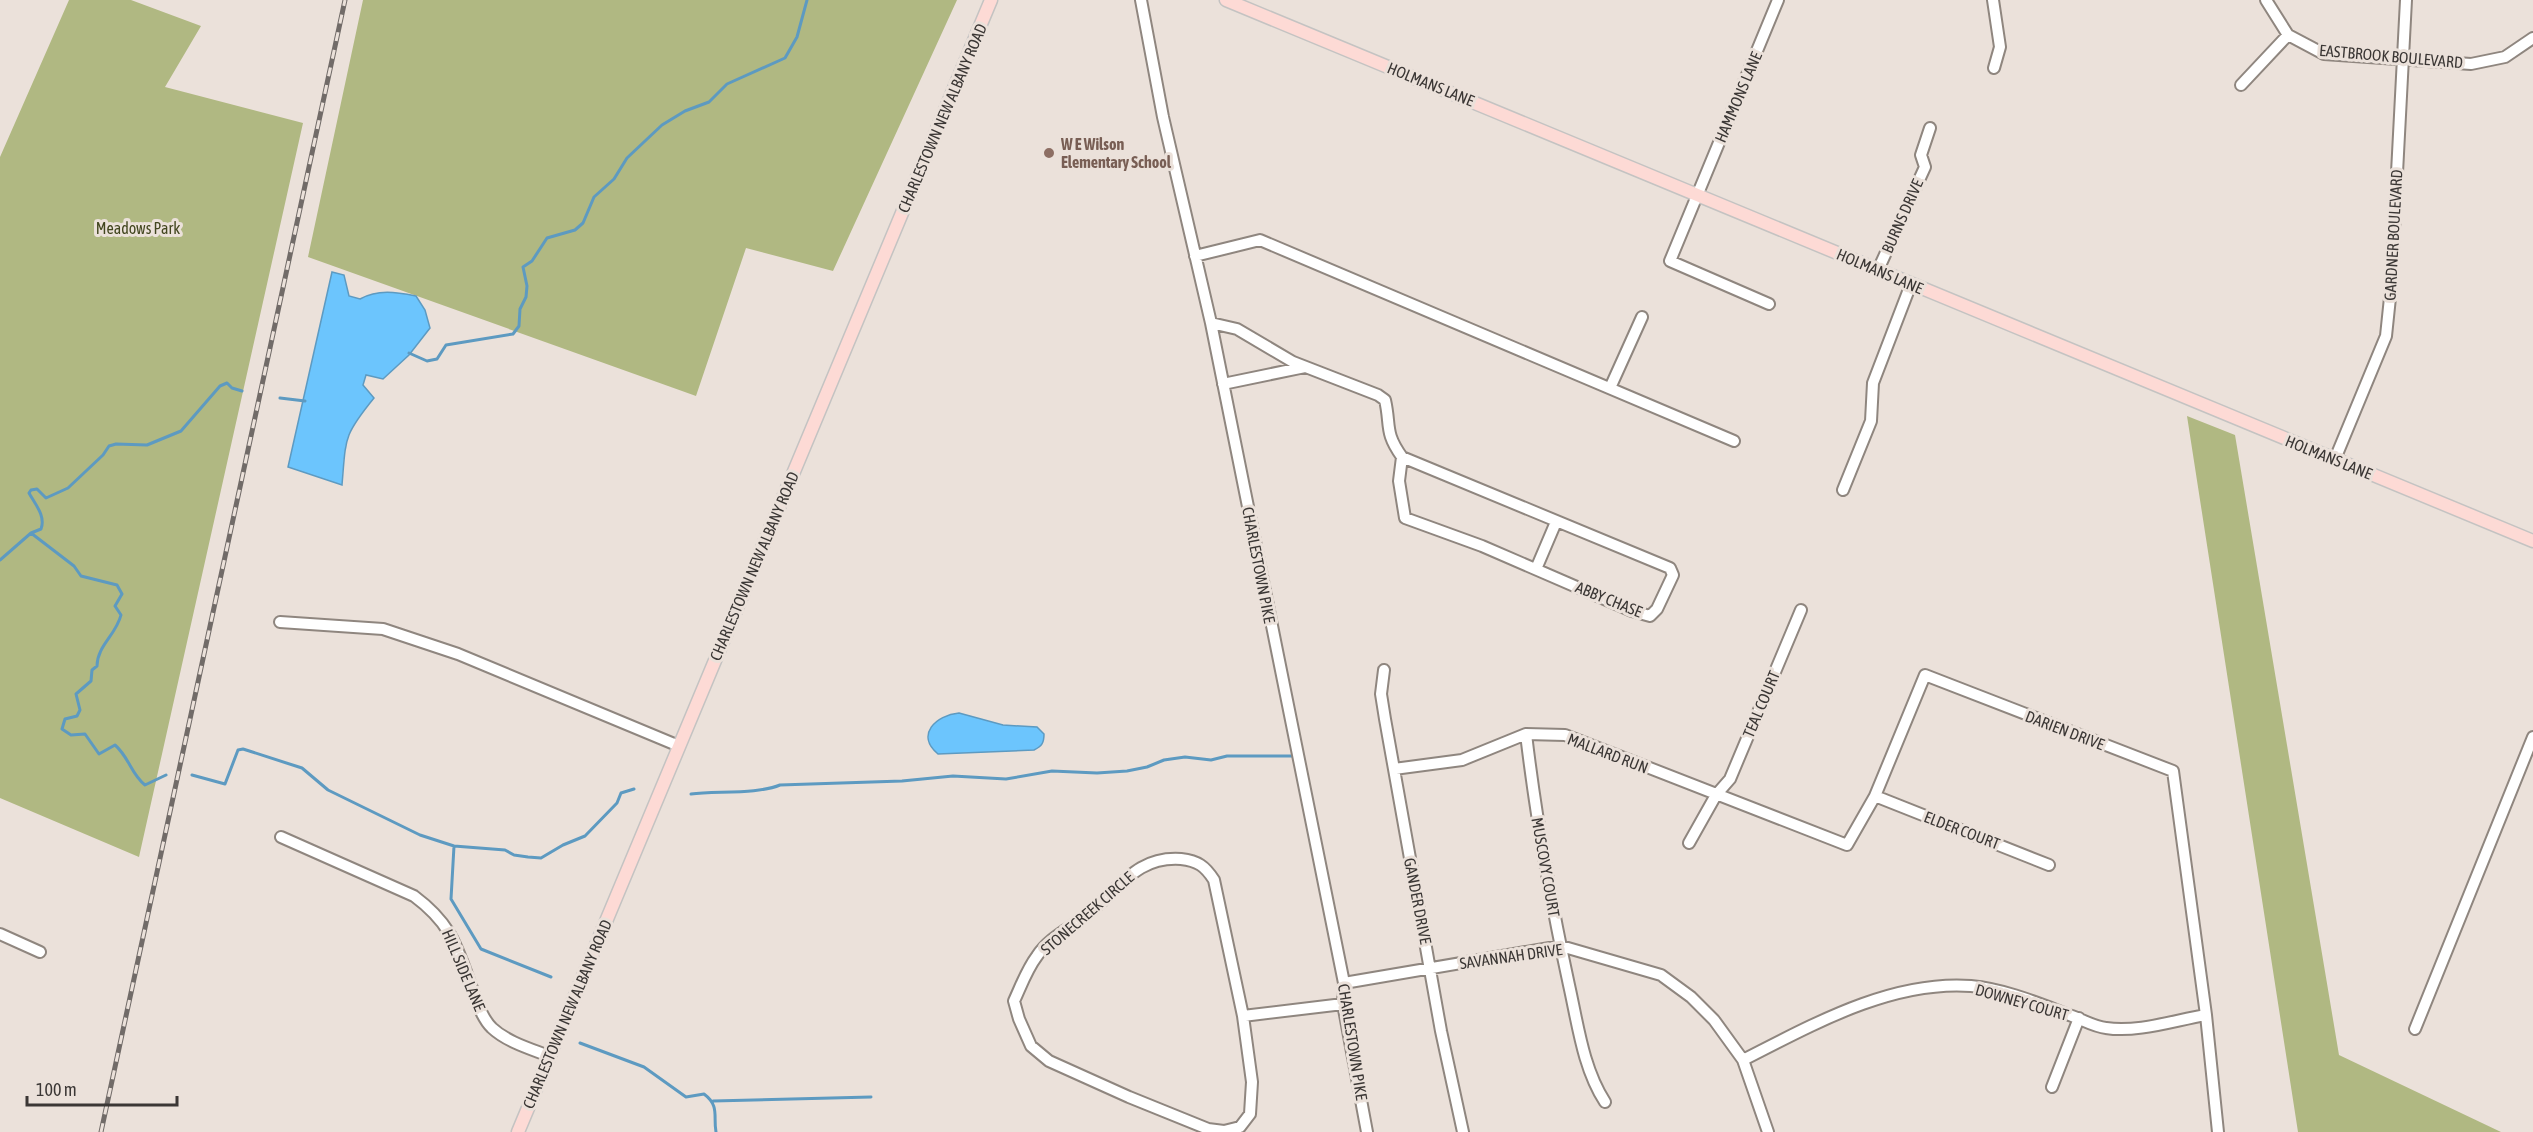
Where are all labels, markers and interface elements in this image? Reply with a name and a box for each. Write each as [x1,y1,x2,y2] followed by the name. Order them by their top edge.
[894,21,990,215] street label: CHARLESTOWN NEW ALBANY ROAD
[2318,41,2464,71] street label: EASTBROOK BOULEVARD
[1711,49,1765,145] street label: HAMMONS LANE
[1385,58,1477,110] street label: HOLMANS LANE
[1060,135,1172,171] place label: W E Wilson Elementary School
[1042,146,1056,160] marker: W E Wilson Elementary School
[2381,169,2405,301] street label: GARDNER BOULEVARD
[1878,176,1926,256] street label: BURNS DRIVE
[96,219,180,237] park label: Meadows Park
[1834,245,1926,297] street label: HOLMANS LANE
[2283,431,2375,483] street label: HOLMANS LANE
[706,469,802,663] street label: CHARLESTOWN NEW ALBANY ROAD
[1239,505,1279,625] street label: CHARLESTOWN PIKE
[1573,578,1645,621] street label: ABBY CHASE
[1739,668,1783,740] street label: TEAL COURT
[2023,707,2107,753] street label: DARIEN DRIVE
[1565,729,1651,777] street label: MALLARD RUN
[1922,807,2002,853] street label: ELDER COURT
[1528,816,1564,918] street label: MUSCOVY COURT
[1401,856,1435,946] street label: GANDER DRIVE
[1037,868,1137,958] street label: STONECREEK CIRCLE
[519,917,615,1111] street label: CHARLESTOWN NEW ALBANY ROAD
[439,926,489,1014] street label: HILL SIDE LANE
[1458,940,1564,972] street label: SAVANNAH DRIVE
[1973,980,2071,1024] street label: DOWNEY COURT
[1335,982,1371,1102] street label: CHARLESTOWN PIKE
[27,1069,177,1107] scale bar
[36,1079,77,1100] text: 100 m

